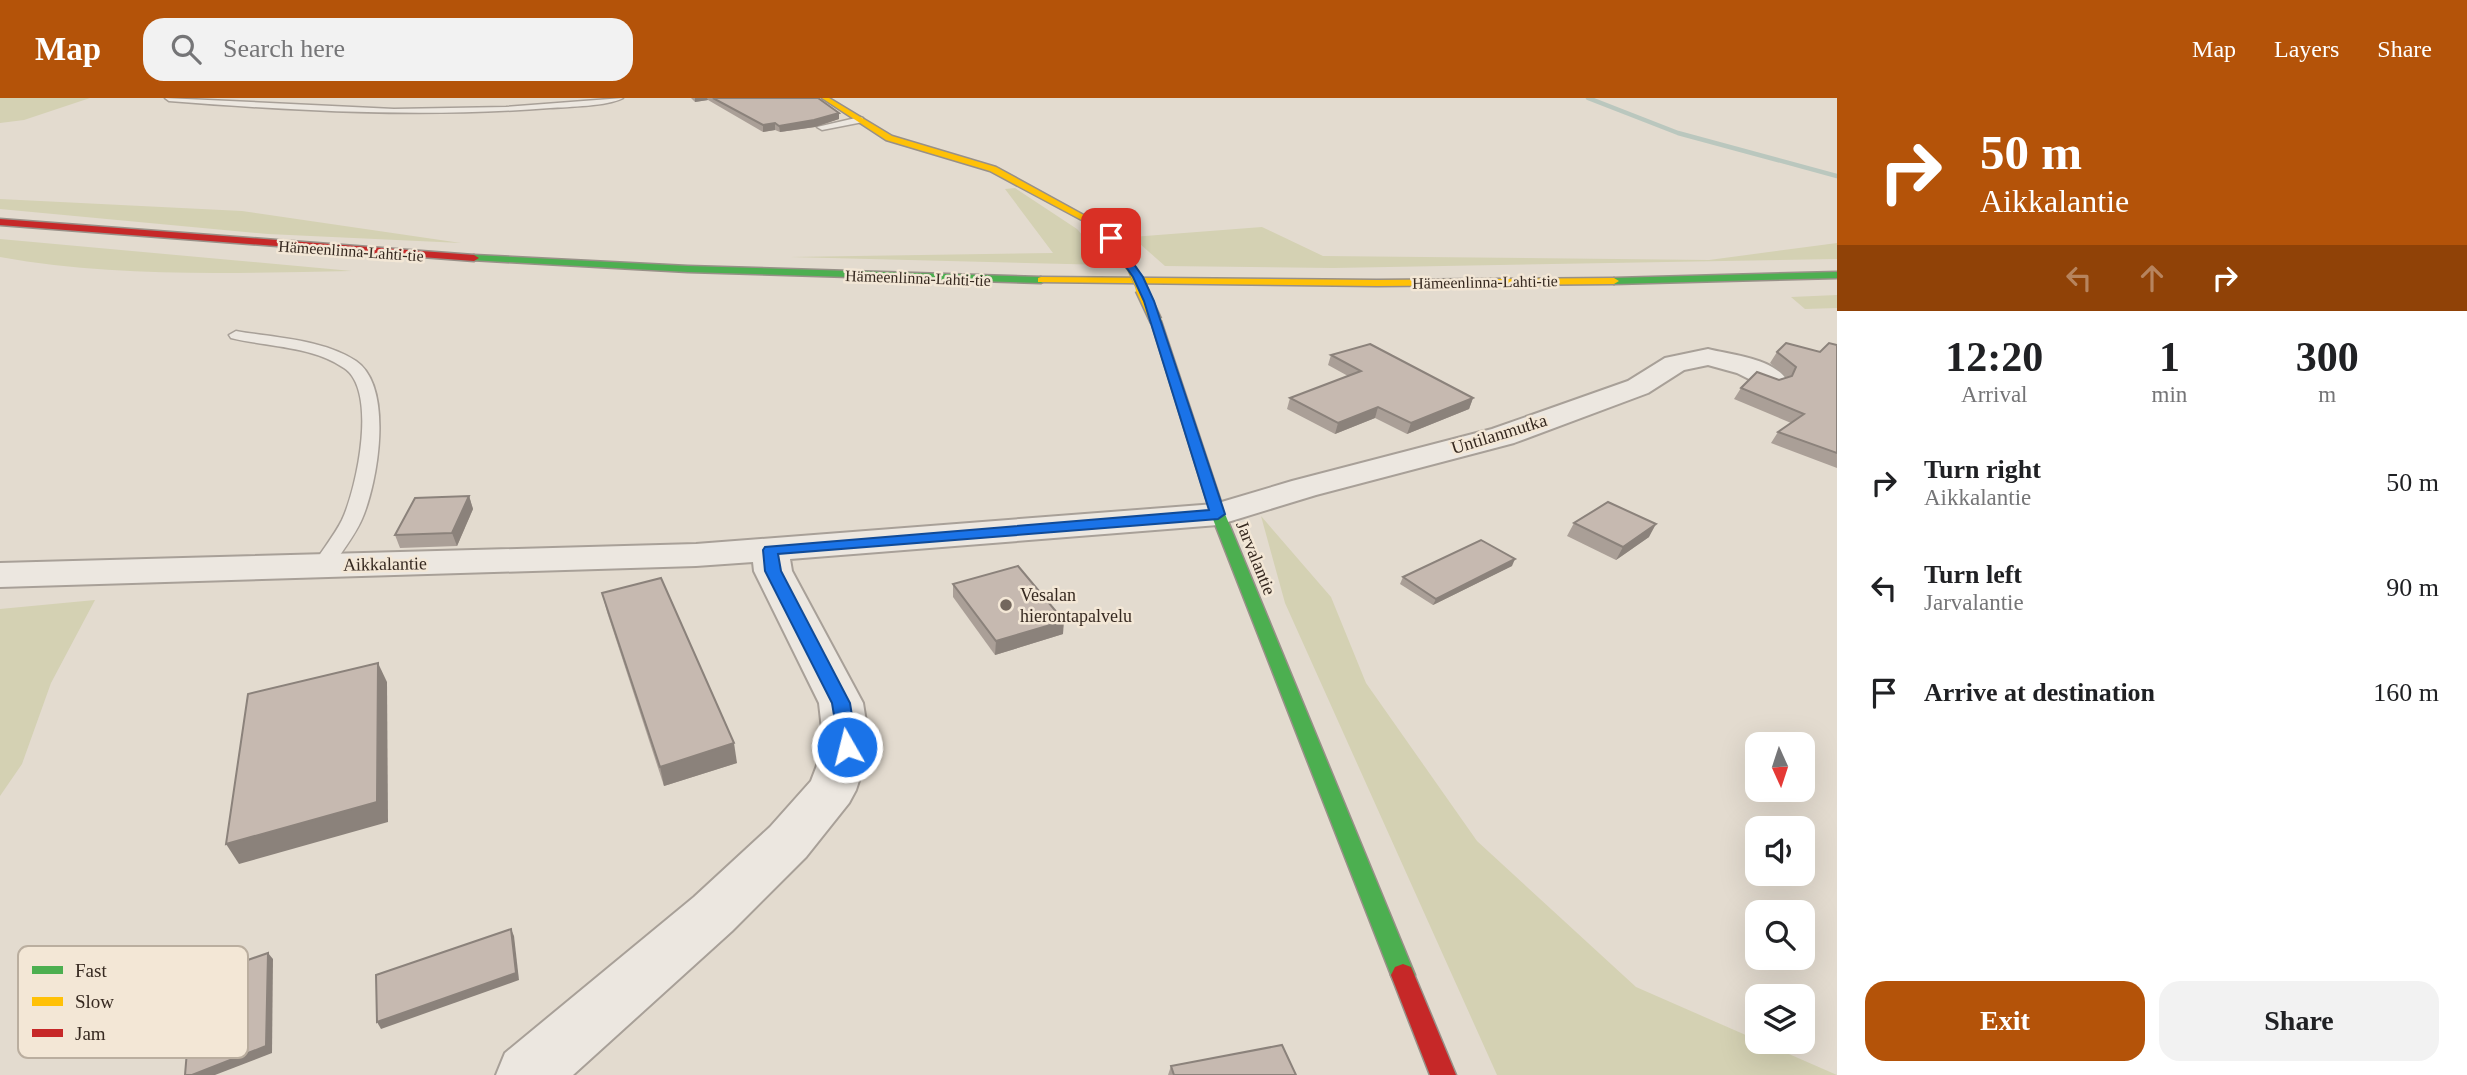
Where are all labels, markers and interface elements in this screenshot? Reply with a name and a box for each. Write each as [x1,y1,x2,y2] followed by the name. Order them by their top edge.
[143,18,633,81] search box
[167,30,205,68] icon: search
[35,31,101,67] text: Map
[223,34,345,63] text: Search here
[2192,36,2236,62] text: Map
[2274,36,2339,62] text: Layers
[2377,36,2432,62] text: Share
[1980,125,2082,180] text: 50 m
[1865,126,1956,217] icon: right
[1980,183,2129,219] text: Aikkalantie
[1081,208,1141,268] pin
[1092,219,1130,257] icon: arrive
[278,237,424,265] street label: Hämeenlinna-Lahti-tie
[2060,259,2098,297] icon: left
[2133,259,2171,297] icon: ahead
[2206,259,2244,297] icon: right
[845,267,991,289] street label: Hämeenlinna-Lahti-tie
[1412,272,1558,292] street label: Hämeenlinna-Lahti-tie
[1945,334,2043,380] text: 12:20
[2159,334,2180,380] text: 1
[2296,334,2359,380] text: 300
[1961,382,2028,407] text: Arrival
[2152,382,2187,407] text: min
[2318,382,2336,407] text: m
[1449,410,1549,458] street label: Untilanmutka
[1924,455,2041,484] text: Turn right
[1865,464,1903,502] icon: right
[2386,468,2439,497] text: 50 m
[1924,485,2031,510] text: Aikkalantie
[1232,518,1280,598] street label: Jarvalantie
[343,553,427,575] street label: Aikkalantie
[1924,560,2022,589] text: Turn left
[1865,569,1903,607] icon: left
[2386,573,2439,602] text: 90 m
[1020,585,1132,626] place label: Vesalan hierontapalvelu
[1924,590,2024,615] text: Jarvalantie
[998,597,1014,613] marker: Vesalan hierontapalvelu
[1865,674,1903,712] icon: arrive
[1924,678,2155,707] text: Arrive at destination
[2373,678,2439,707] text: 160 m
[810,710,884,784] position arrow
[1745,732,1815,802] north arrow
[1745,732,1815,1054] map controls
[1745,816,1815,886] button: sound
[1745,900,1815,970] button: search
[18,946,248,1058] legend
[75,960,107,981] text: Fast
[1865,981,2145,1061] button: Exit
[2159,981,2439,1061] button: Share
[1745,984,1815,1054] button: layers
[75,991,114,1012] text: Slow
[75,1023,106,1044] text: Jam

